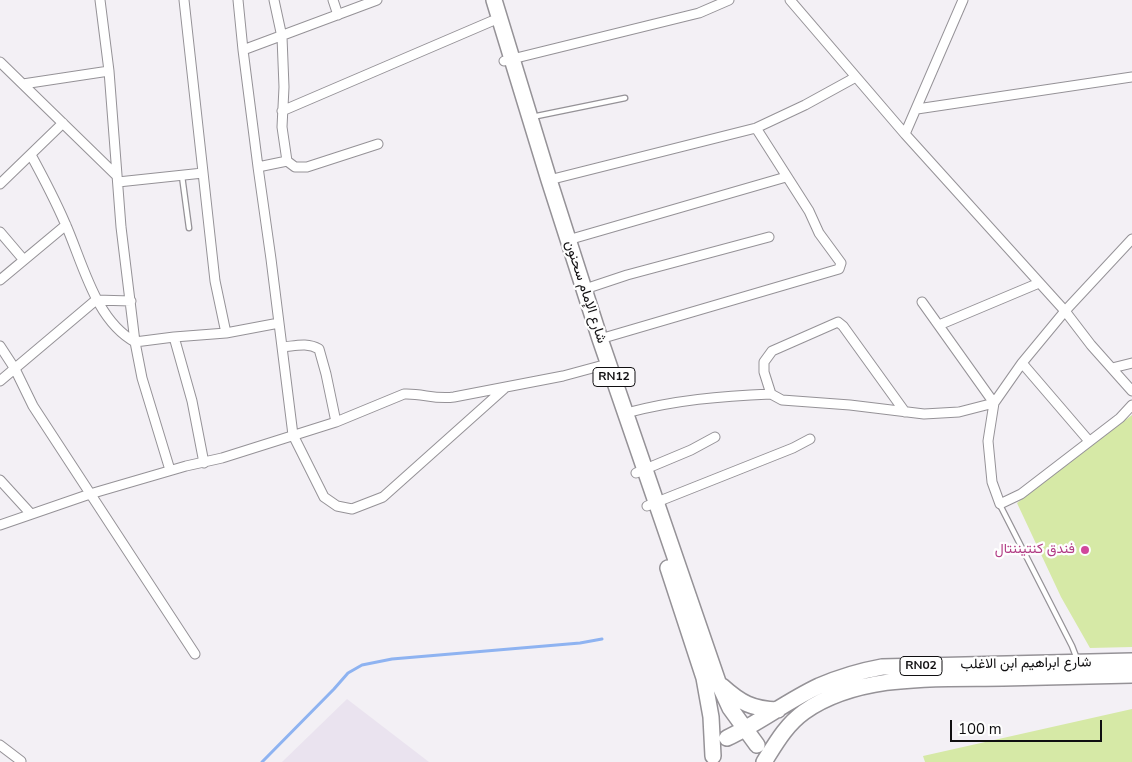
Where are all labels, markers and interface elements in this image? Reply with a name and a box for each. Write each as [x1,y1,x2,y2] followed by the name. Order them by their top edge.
[560,239,610,345] street label: شارع الإمام سحنون
[593,368,635,387] road number: RN12
[995,542,1075,558] place label: فندق كنتيننتال
[1079,544,1091,556] marker: فندق كنتيننتال
[960,654,1092,674] street label: شارع ابراهيم ابن الاغلب
[900,656,942,676] road number: RN02
[952,710,1104,742] scale bar
[958,719,1002,739] text: 100 m

